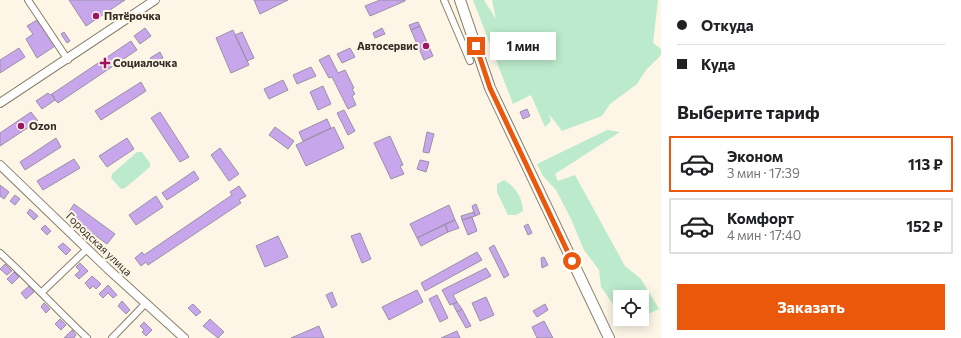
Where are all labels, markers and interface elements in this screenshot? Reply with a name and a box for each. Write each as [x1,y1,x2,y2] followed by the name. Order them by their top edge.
[104,9,161,22] place label: Пятёрочка
[91,11,101,21] marker: Пятёрочка
[701,16,754,34] text: Откуда
[490,32,556,60] callout: 1 мин
[467,37,485,55] route end
[506,38,540,54] text: 1 мин
[357,39,418,52] place label: Автосервис
[421,41,431,51] marker: Автосервис
[701,55,735,73] text: Куда
[113,56,177,69] place label: Социалочка
[100,58,110,68] marker: Социалочка
[677,101,820,123] text: Выберите тариф
[29,119,57,132] place label: Ozon
[16,121,26,131] marker: Ozon
[679,146,715,182] icon: car
[727,147,783,165] text: Эконом
[908,155,943,173] text: 113 ₽
[727,165,800,181] text: 3 мин · 17:39
[679,208,715,244] icon: car
[64,209,135,278] street label: Городская улица
[727,209,794,227] text: Комфорт
[906,217,943,235] text: 152 ₽
[727,227,801,243] text: 4 мин · 17:40
[563,252,581,270] route start
[677,284,945,330] button: Заказать
[613,290,649,326] map controls
[613,290,649,326] button: locate

